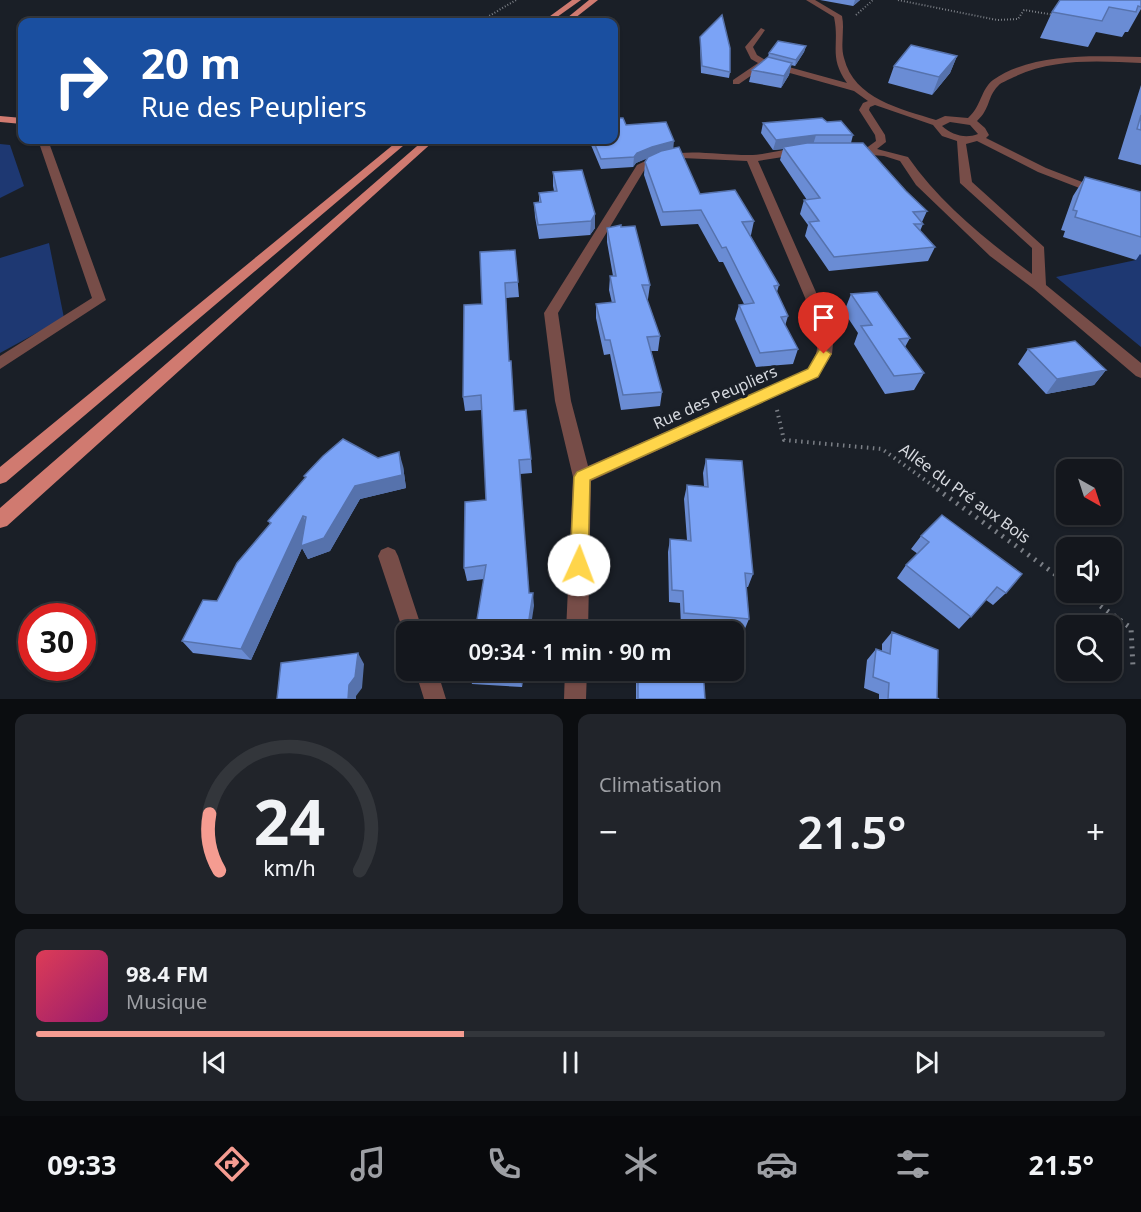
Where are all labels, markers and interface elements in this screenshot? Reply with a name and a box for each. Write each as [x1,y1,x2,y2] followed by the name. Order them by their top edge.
[141,34,241,91] text: 20 m
[42,42,120,120] icon: right
[141,88,367,125] text: Rue des Peupliers
[798,292,849,354] pin
[807,301,840,334] icon: arrive
[649,360,781,434] street label: Rue des Peupliers
[895,438,1035,548] street label: Allée du Pré aux Bois
[1056,459,1122,525] north arrow
[1056,459,1122,681] map controls
[547,533,611,597] position arrow
[1056,537,1122,603] button: sound
[18,603,96,681] speed limit sign: 30
[1056,615,1122,681] button: search
[468,636,672,666] text: 09:34 · 1 min · 90 m
[599,771,722,798] text: Climatisation
[253,778,325,863] text: 24
[798,801,906,862] text: 21.5°
[599,809,618,854] text: −
[1086,809,1105,854] text: +
[263,853,315,882] text: km/h
[126,958,208,988] text: 98.4 FM
[126,988,207,1015] text: Musique
[198,1046,231,1079] icon: previous
[554,1046,587,1079] icon: pause
[910,1046,943,1079] icon: next
[211,1143,253,1185] icon: directions
[347,1143,389,1185] icon: music
[483,1143,525,1185] icon: phone
[620,1143,662,1185] icon: climate
[756,1143,798,1185] icon: car
[892,1143,934,1185] icon: filters
[47,1146,117,1183] text: 09:33
[1028,1146,1094,1183] text: 21.5°

